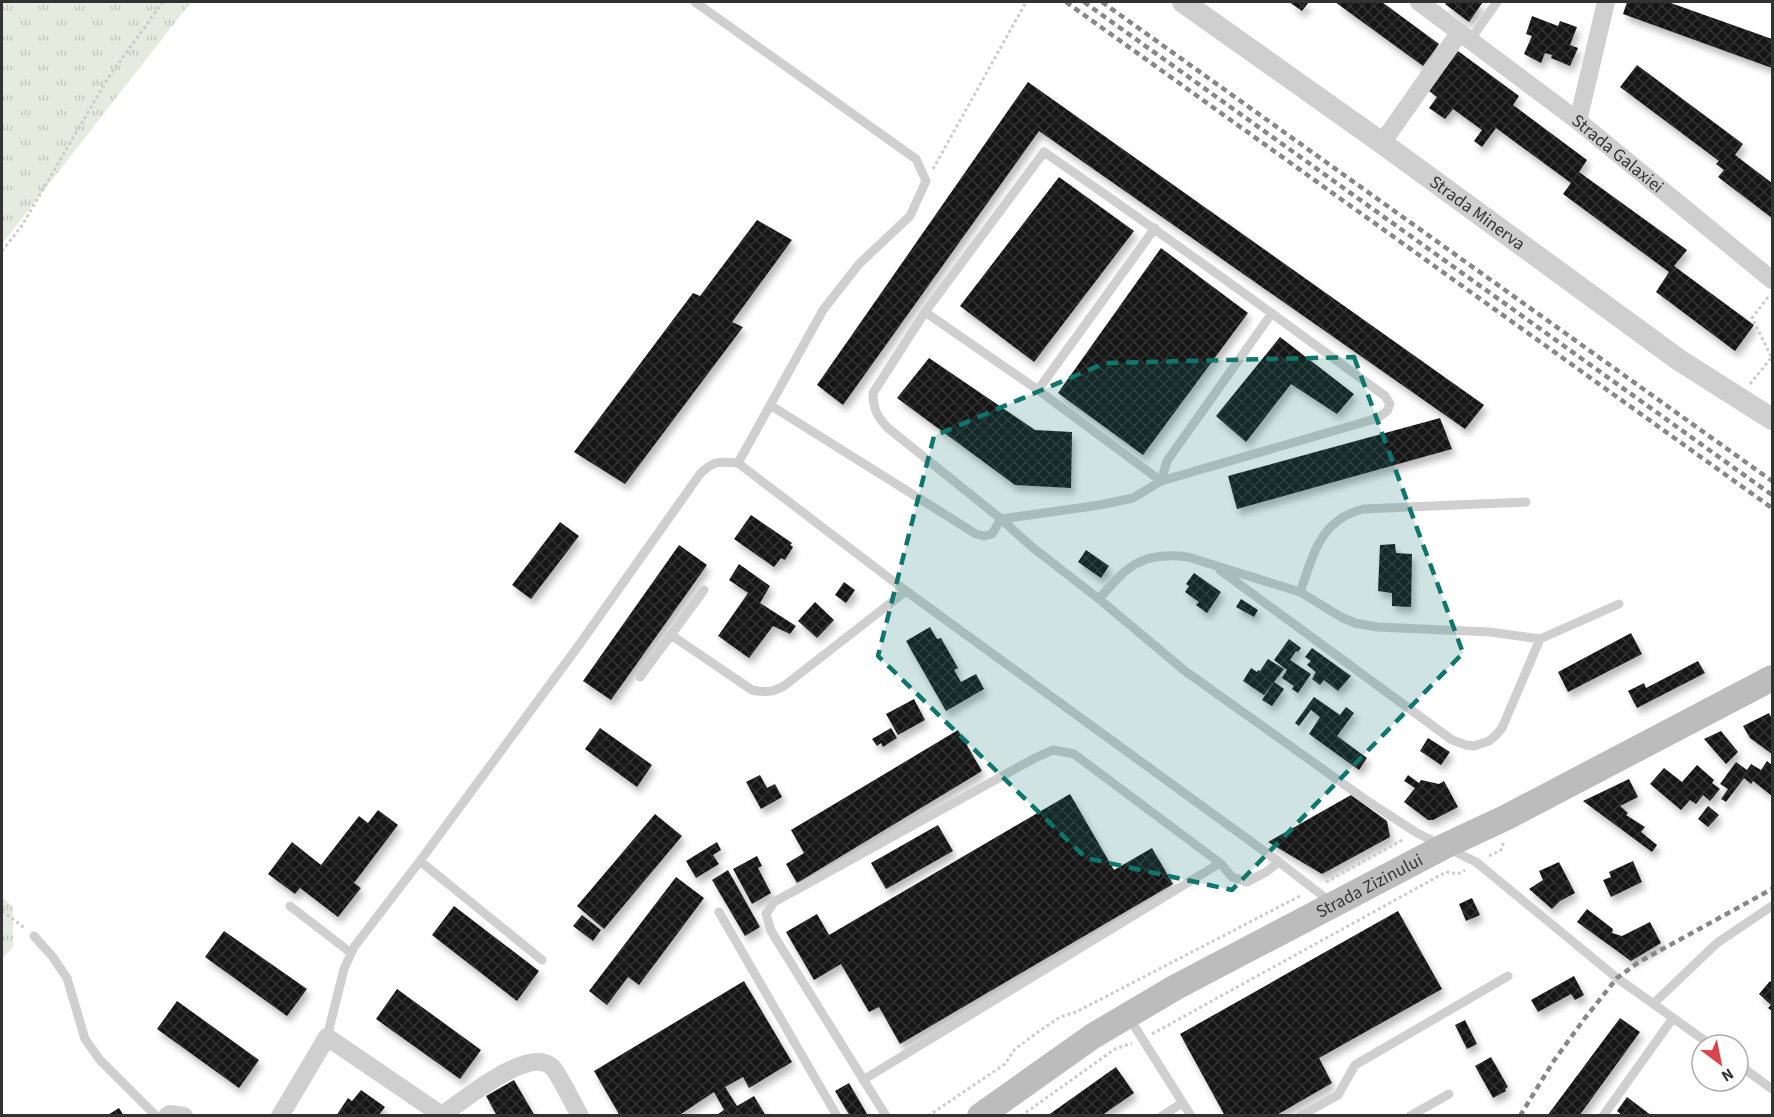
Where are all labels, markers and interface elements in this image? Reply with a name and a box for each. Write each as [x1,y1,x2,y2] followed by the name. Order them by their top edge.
[1566,108,1669,199] street label: Strada Galaxiei
[1424,170,1530,257] street label: Strada Minerva
[1312,848,1427,925] street label: Strada Zizinului
[1690,1033,1750,1093] north arrow
[1717,1063,1738,1087] text: N

